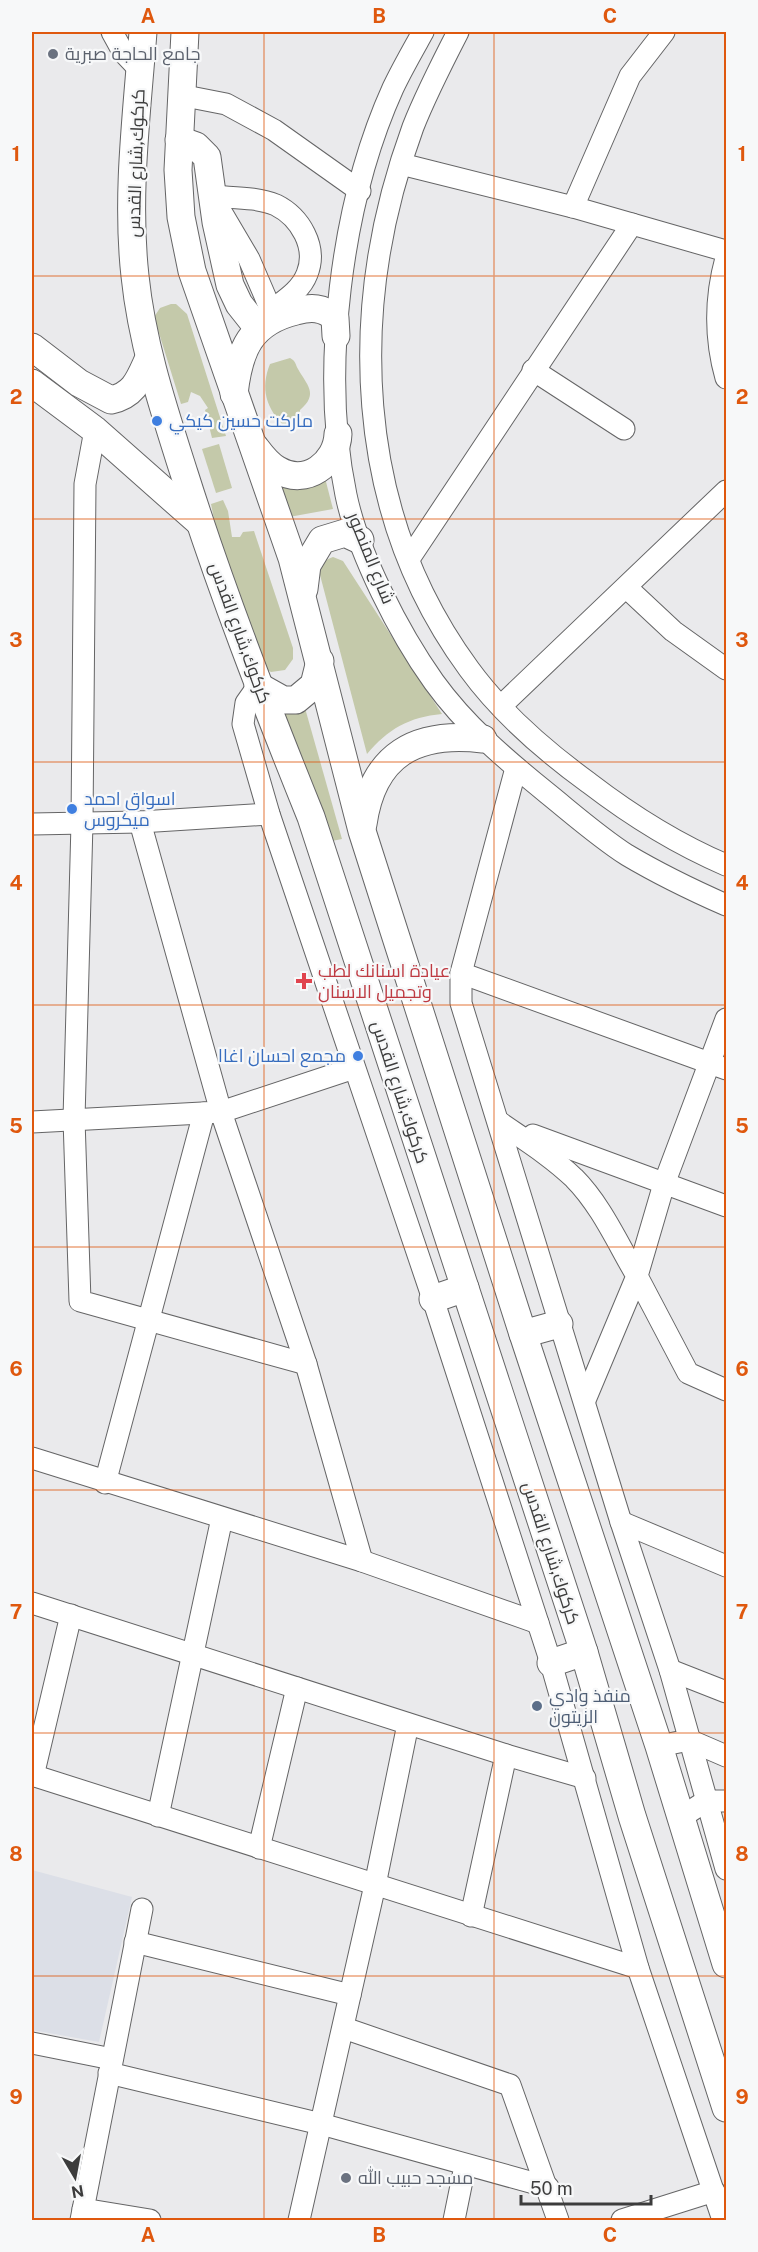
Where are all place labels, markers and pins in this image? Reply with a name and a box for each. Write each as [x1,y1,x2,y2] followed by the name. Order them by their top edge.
[65,43,200,66] place label: جامع الحاجة صبرية
[46,47,60,61] marker: جامع الحاجة صبرية
[169,410,313,435] place label: ماركت حسين كيكي
[150,414,164,428] marker: ماركت حسين كيكي
[84,788,176,831] place label: اسواق احمد ميكروس
[65,802,79,816] marker: اسواق احمد ميكروس
[318,960,450,1003] place label: عيادة اسنانك لطب وتجميل الاسنان
[295,972,313,990] marker: عيادة اسنانك لطب وتجميل الاسنان
[218,1045,346,1068] place label: مجمع احسان اغاا
[351,1049,365,1063] marker: مجمع احسان اغاا
[549,1685,631,1728] place label: منفذ وادي الزيتون
[530,1699,544,1713] marker: منفذ وادي الزيتون
[358,2166,473,2188] place label: مسجد حبيب الله
[339,2171,353,2185] marker: مسجد حبيب الله

